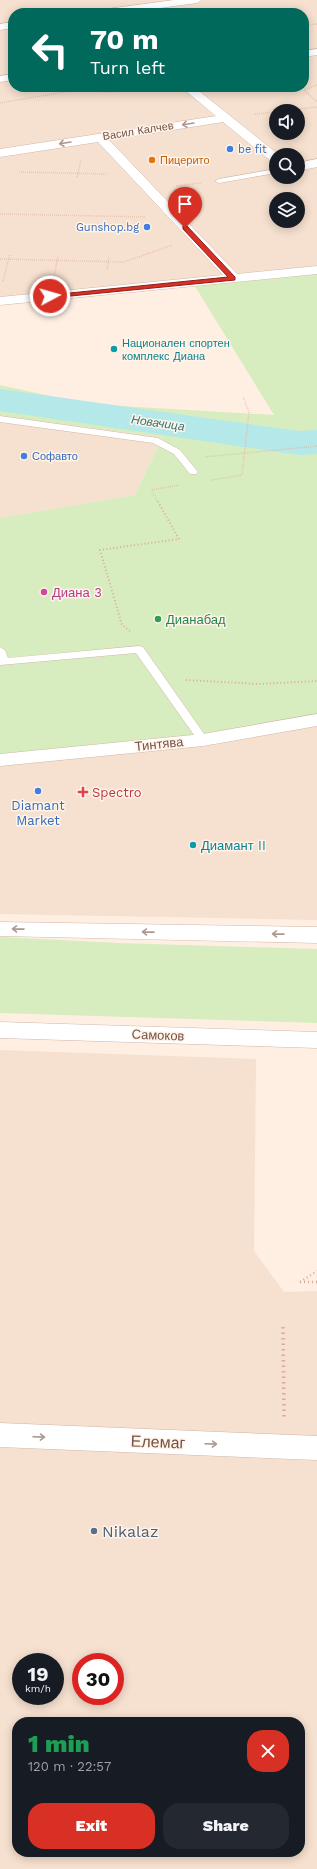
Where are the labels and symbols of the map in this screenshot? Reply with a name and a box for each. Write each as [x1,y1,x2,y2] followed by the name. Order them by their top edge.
[102,119,175,143] street label: Васил Калчев
[182,120,195,128] one-way arrow
[59,139,72,147] one-way arrow
[238,143,267,156] place label: be fit
[225,144,235,154] marker: be fit
[160,154,210,167] place label: Пицерито
[147,155,157,165] marker: Пицерито
[168,187,202,228] pin
[76,221,139,234] place label: Gunshop.bg
[142,222,152,232] marker: Gunshop.bg
[29,275,71,317] position arrow
[122,337,230,363] place label: Национален спортен комплекс Диана
[109,344,119,354] marker: Национален спортен комплекс Диана
[130,412,186,434] water label: Новачица
[32,450,78,463] place label: Софавто
[19,451,29,461] marker: Софавто
[52,585,102,600] place label: Диана 3
[39,587,49,597] marker: Диана 3
[166,612,226,627] place label: Дианабад
[153,614,163,624] marker: Дианабад
[134,734,185,754] street label: Тинтява
[92,785,142,800] place label: Spectro
[33,786,43,796] marker: Diamant Market
[77,786,89,798] marker: Spectro
[11,798,65,828] place label: Diamant Market
[201,838,266,853] place label: Диамант II
[188,840,198,850] marker: Диамант II
[12,925,25,933] one-way arrow
[142,928,155,936] one-way arrow
[272,930,285,938] one-way arrow
[131,1027,185,1043] street label: Самоков
[130,1432,186,1452] street label: Елемаг
[32,1433,45,1441] one-way arrow
[204,1440,217,1448] one-way arrow
[102,1522,158,1541] place label: Nikalaz
[89,1526,99,1536] marker: Nikalaz
[72,1653,124,1705] speed limit sign: 30

